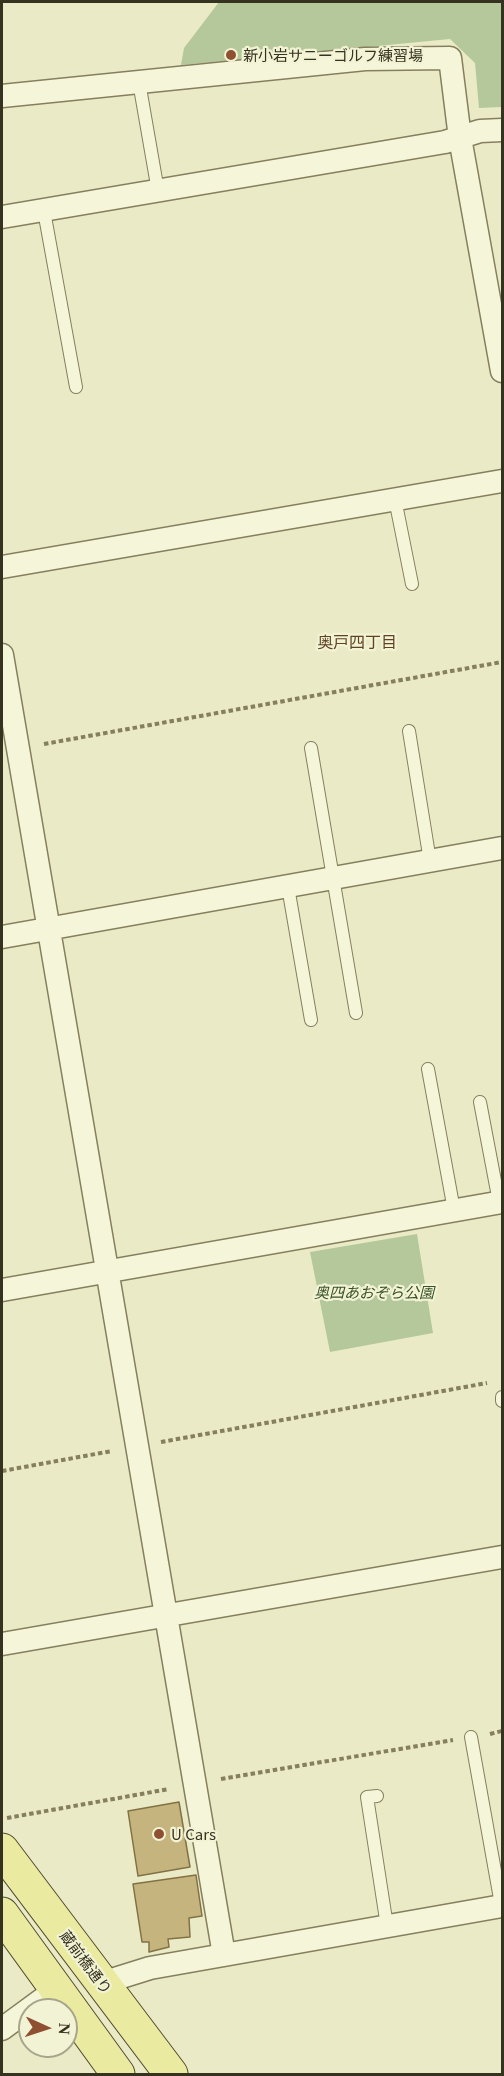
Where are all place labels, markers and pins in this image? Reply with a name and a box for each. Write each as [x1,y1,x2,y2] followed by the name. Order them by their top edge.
[243,46,423,64] place label: 新小岩サニーゴルフ練習場
[224,48,238,62] marker: 新小岩サニーゴルフ練習場
[171,1825,216,1843] place label: U Cars
[152,1827,166,1841] marker: U Cars

